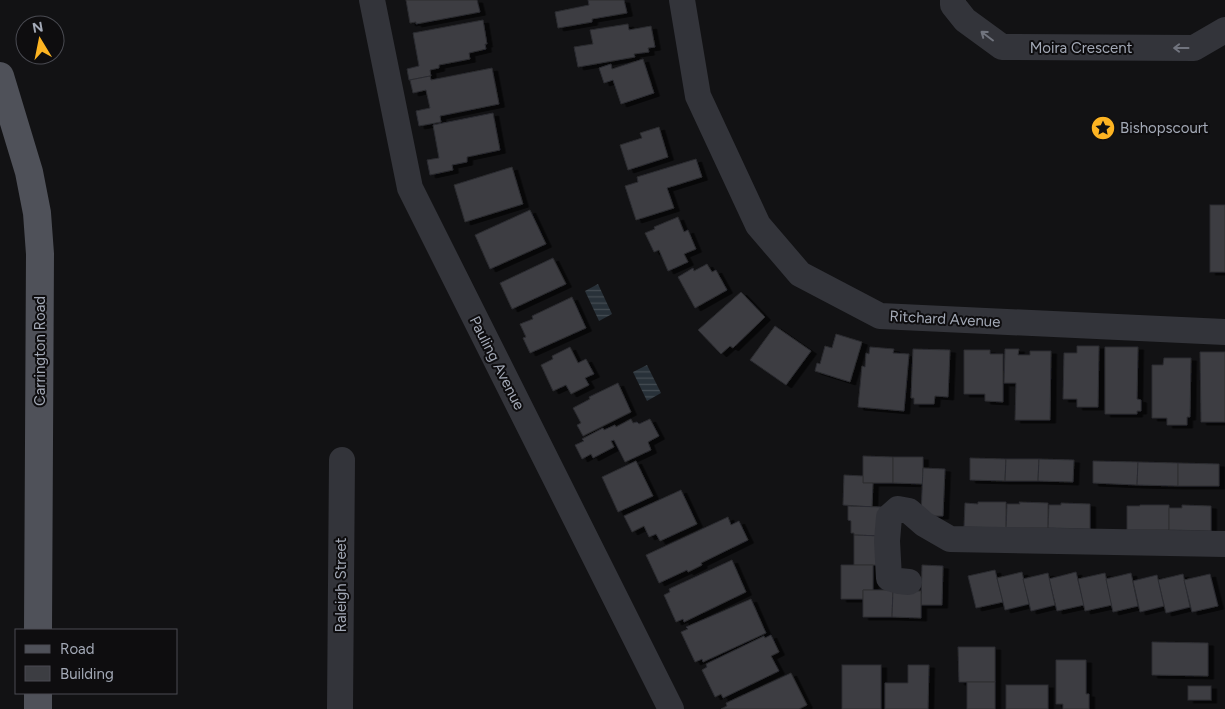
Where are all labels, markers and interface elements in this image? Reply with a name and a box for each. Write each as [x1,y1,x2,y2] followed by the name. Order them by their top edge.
[15,15,65,65] north arrow
[31,18,45,37] text: N
[981,31,994,42] one-way arrow
[1030,39,1133,57] street label: Moira Crescent
[1173,43,1190,53] one-way arrow
[1090,115,1116,141] place icon: Bishopscourt
[1120,119,1209,137] place label: Bishopscourt
[31,296,49,406] street label: Carrington Road
[889,307,1001,331] street label: Ritchard Avenue
[466,313,528,413] street label: Pauling Avenue
[332,537,350,632] street label: Raleigh Street
[15,629,178,694] legend
[60,640,95,658] text: Road
[60,665,114,683] text: Building

